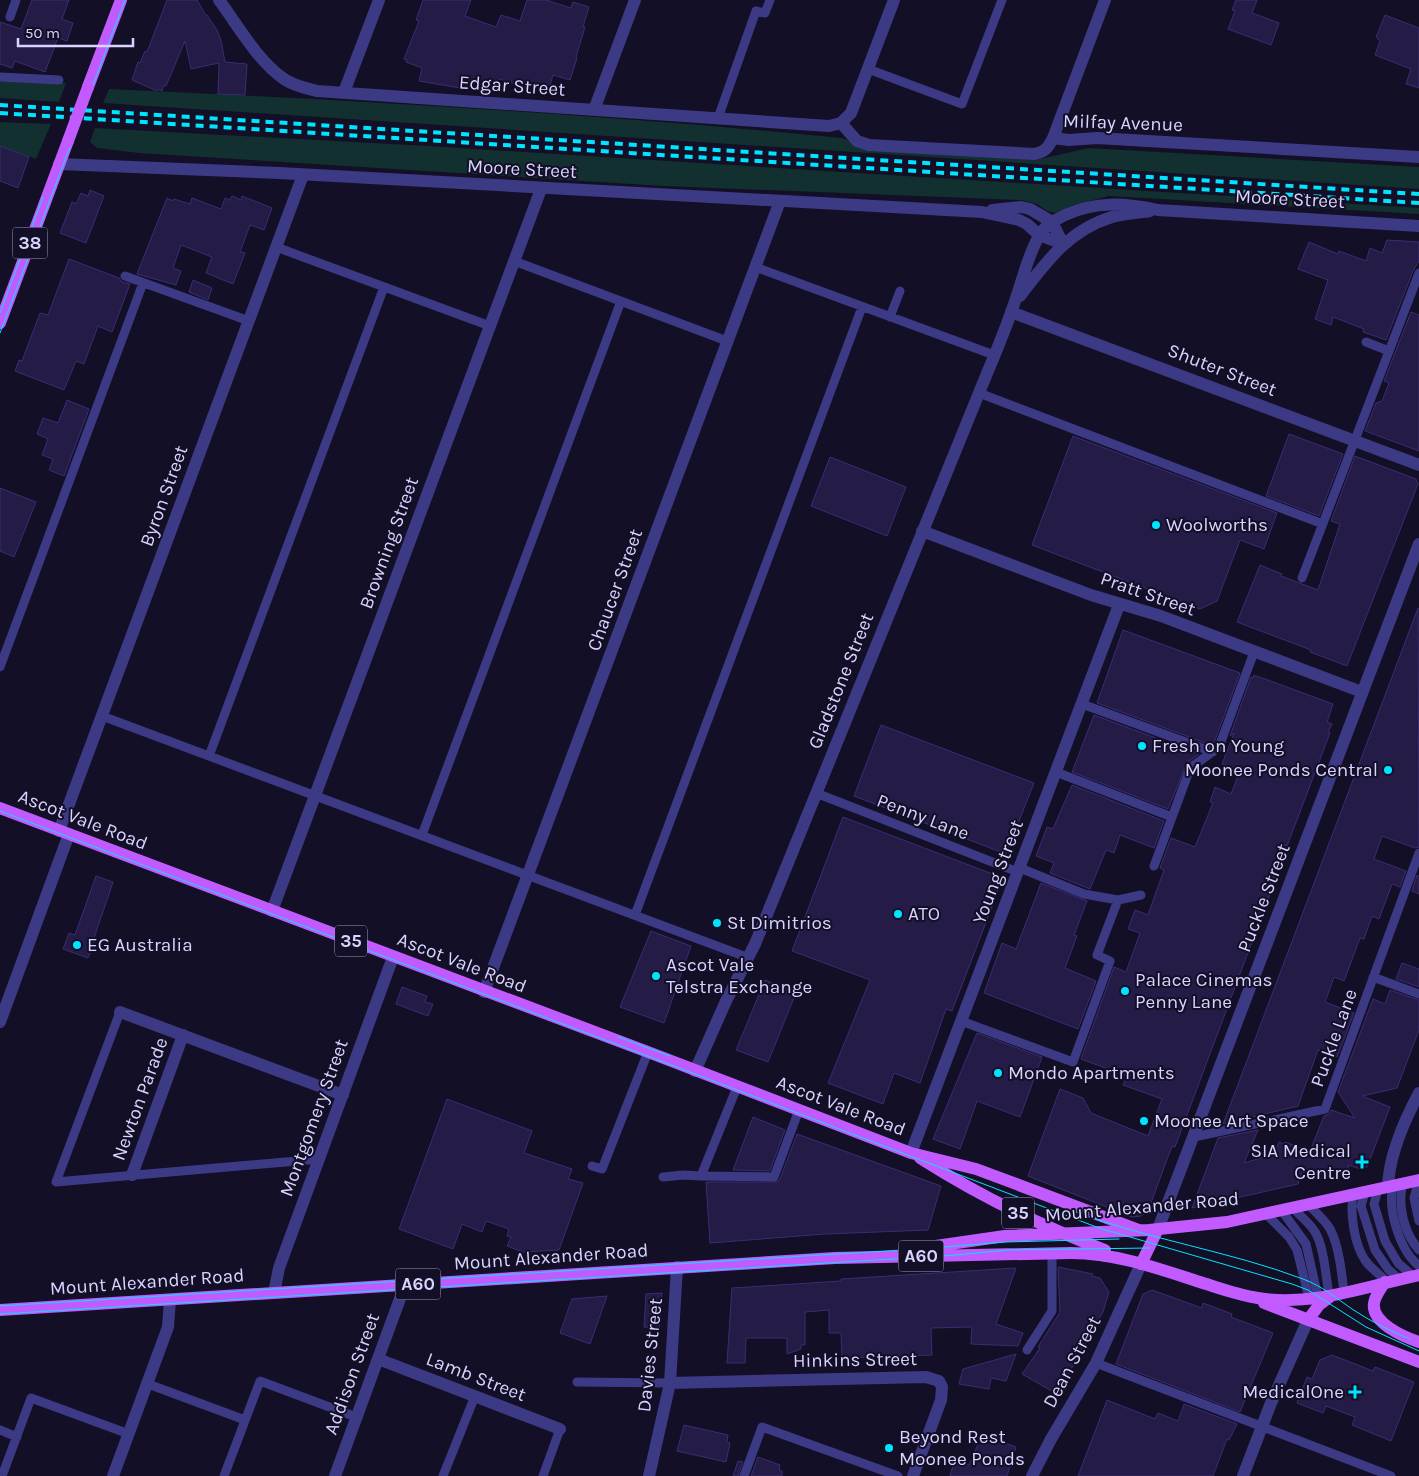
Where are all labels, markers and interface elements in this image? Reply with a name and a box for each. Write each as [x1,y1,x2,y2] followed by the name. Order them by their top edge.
[18,15,132,47] scale bar
[25,24,60,42] text: 50 m
[458,71,566,101] street label: Edgar Street
[1063,110,1183,136] street label: Milfay Avenue
[466,155,578,183] street label: Moore Street
[1234,185,1346,213] street label: Moore Street
[12,228,48,258] road number: 38
[1164,339,1280,401] street label: Shuter Street
[136,442,192,550] street label: Byron Street
[355,474,423,612] street label: Browning Street
[1166,514,1268,536] place label: Woolworths
[1150,519,1162,531] marker: Woolworths
[583,526,647,654] street label: Chaucer Street
[1098,568,1198,620] street label: Pratt Street
[804,610,878,752] street label: Gladstone Street
[1152,735,1284,757] place label: Fresh on Young
[1136,740,1148,752] marker: Fresh on Young
[1185,759,1378,781] place label: Moonee Ponds Central
[1382,764,1394,776] marker: Moonee Ponds Central
[15,785,151,855] street label: Ascot Vale Road
[874,789,972,845] street label: Penny Lane
[968,817,1028,927] street label: Young Street
[1233,841,1295,955] street label: Puckle Street
[908,903,940,925] place label: ATO
[892,908,904,920] marker: ATO
[727,912,832,934] place label: St Dimitrios
[711,917,723,929] marker: St Dimitrios
[335,926,367,956] road number: 35
[394,928,530,998] street label: Ascot Vale Road
[87,934,193,956] place label: EG Australia
[71,939,83,951] marker: EG Australia
[666,954,812,998] place label: Ascot Vale Telstra Exchange
[1135,969,1273,1013] place label: Palace Cinemas Penny Lane
[650,970,662,982] marker: Ascot Vale Telstra Exchange
[1119,985,1131,997] marker: Palace Cinemas Penny Lane
[1306,986,1362,1090] street label: Puckle Lane
[108,1034,172,1164] street label: Newton Parade
[275,1036,353,1200] street label: Montgomery Street
[1008,1062,1175,1084] place label: Mondo Apartments
[992,1067,1004,1079] marker: Mondo Apartments
[773,1071,909,1141] street label: Ascot Vale Road
[1154,1110,1308,1132] place label: Moonee Art Space
[1138,1115,1150,1127] marker: Moonee Art Space
[1250,1140,1351,1184] place label: SIA Medical Centre
[1355,1155,1369,1169] marker: SIA Medical Centre
[1044,1188,1240,1226] street label: Mount Alexander Road
[1002,1198,1034,1228] road number: 35
[453,1239,649,1275] street label: Mount Alexander Road
[898,1240,944,1272] road number: A60
[49,1264,245,1300] street label: Mount Alexander Road
[396,1268,440,1300] road number: A60
[633,1297,667,1413] street label: Davies Street
[320,1310,384,1438] street label: Addison Street
[1039,1312,1105,1412] street label: Dean Street
[423,1348,529,1406] street label: Lamb Street
[793,1348,917,1372] street label: Hinkins Street
[1242,1381,1344,1403] place label: MedicalOne
[1348,1385,1362,1399] marker: MedicalOne
[899,1426,1025,1470] place label: Beyond Rest Moonee Ponds
[883,1442,895,1454] marker: Beyond Rest Moonee Ponds

